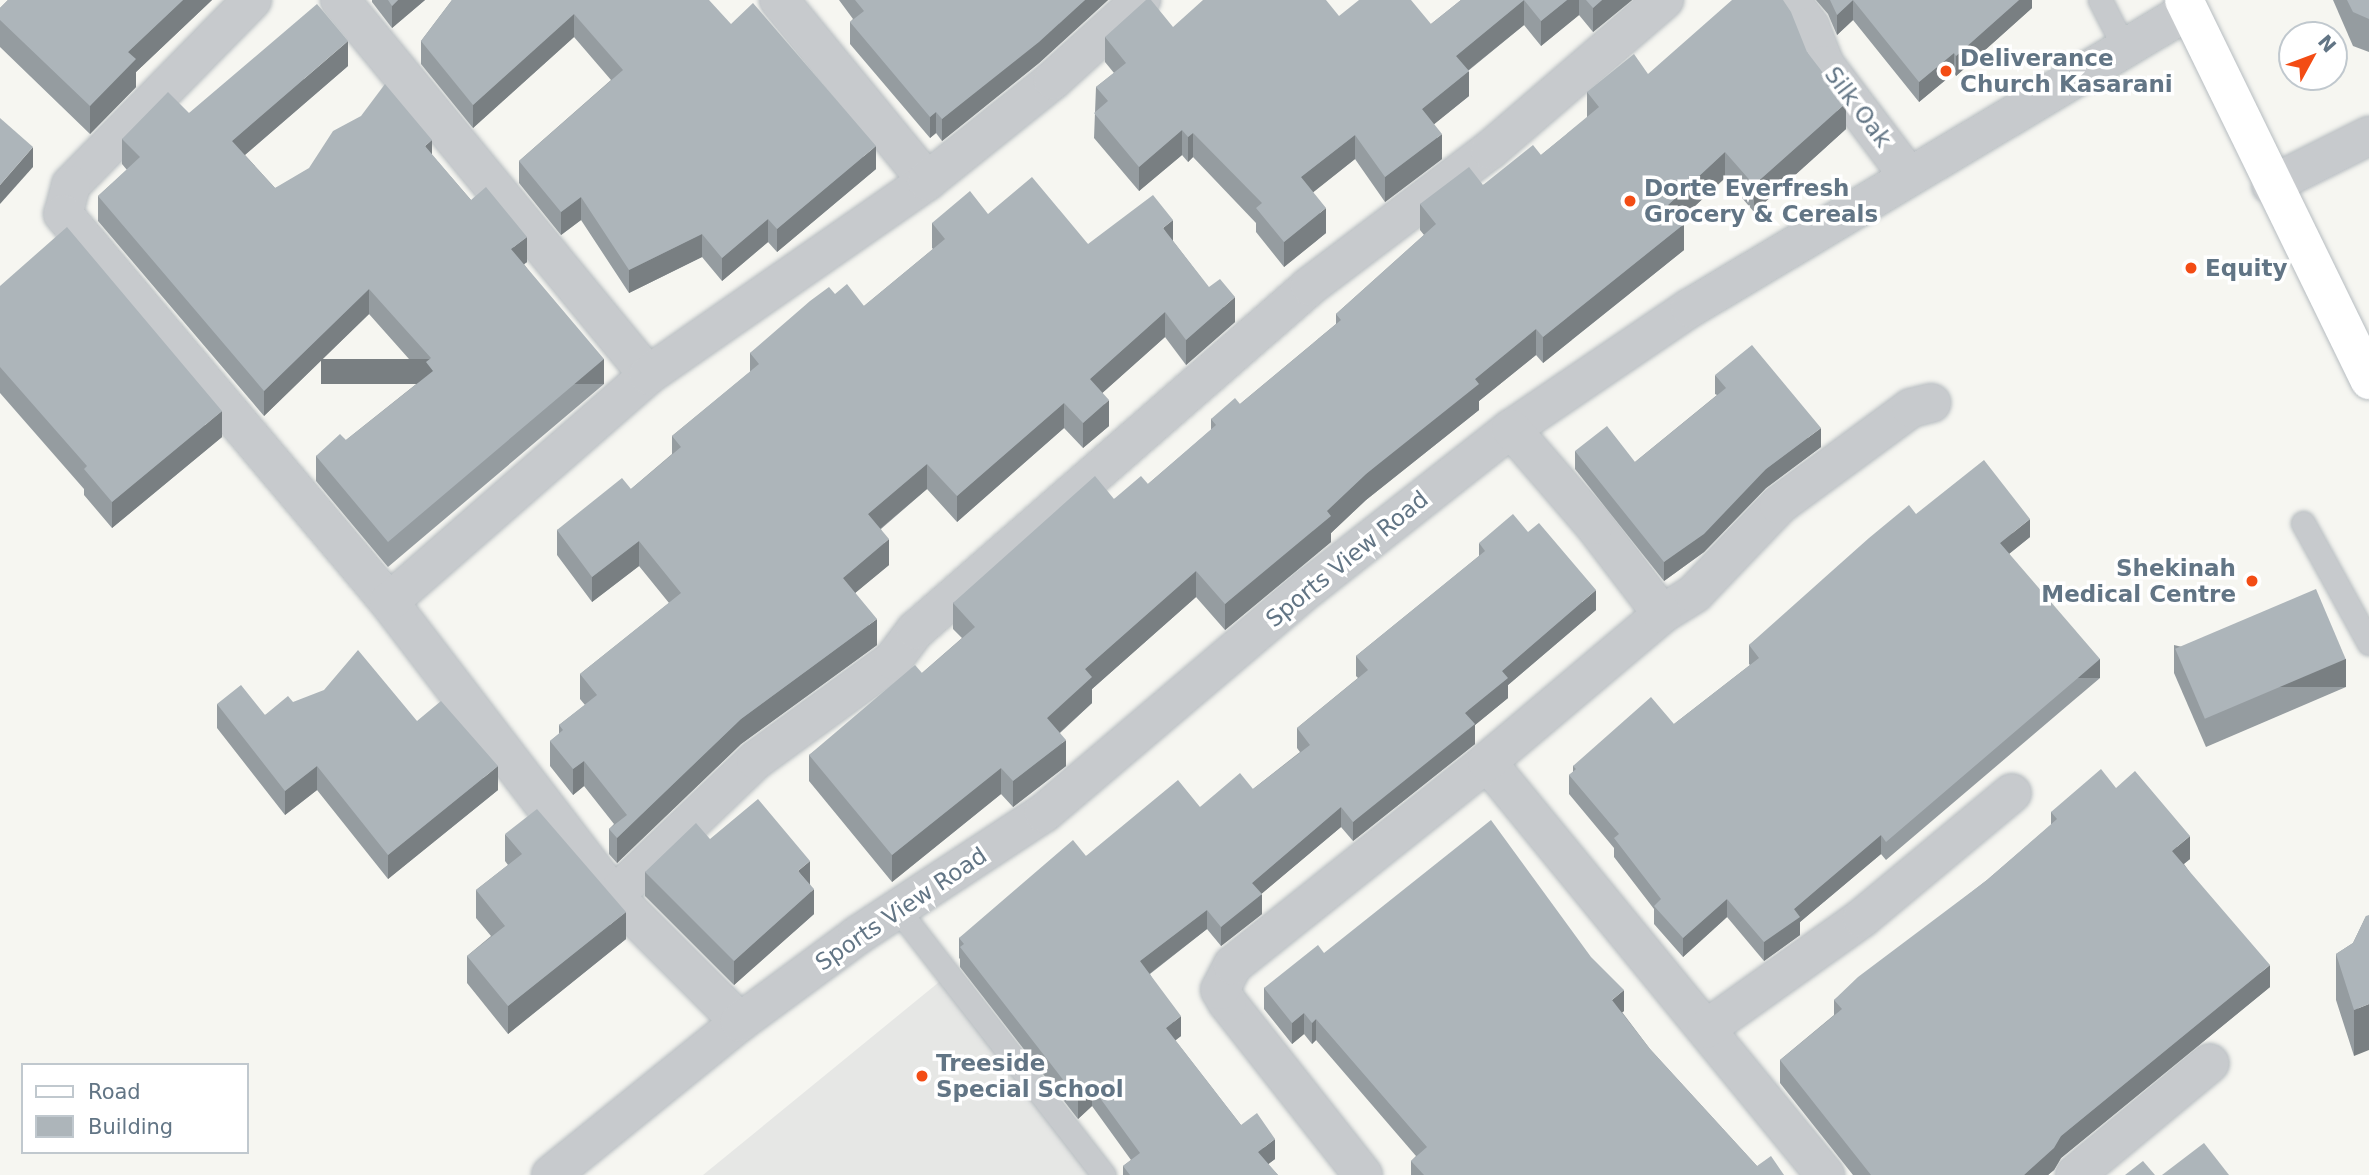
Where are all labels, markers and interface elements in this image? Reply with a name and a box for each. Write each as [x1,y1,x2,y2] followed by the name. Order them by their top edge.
[2278,21,2348,91] north arrow
[2314,30,2341,57] text: N
[1960,44,2173,98] place label: Deliverance Church Kasarani
[1819,61,1897,153] street label: Silk Oak
[1938,63,1954,79] marker: Deliverance Church Kasarani
[1644,174,1878,228] place label: Dorte Everfresh Grocery & Cereals
[1622,193,1638,209] marker: Dorte Everfresh Grocery & Cereals
[2205,254,2287,282] place label: Equity
[2183,260,2199,276] marker: Equity
[1260,485,1434,633] street label: Sports View Road
[2041,554,2236,608] place label: Shekinah Medical Centre
[2242,571,2262,591] marker: Shekinah Medical Centre
[810,841,992,977] street label: Sports View Road
[936,1049,1124,1103] place label: Treeside Special School
[21,1063,248,1154] legend
[914,1068,930,1084] marker: Treeside Special School
[88,1080,141,1104] text: Road
[88,1115,173,1139] text: Building

